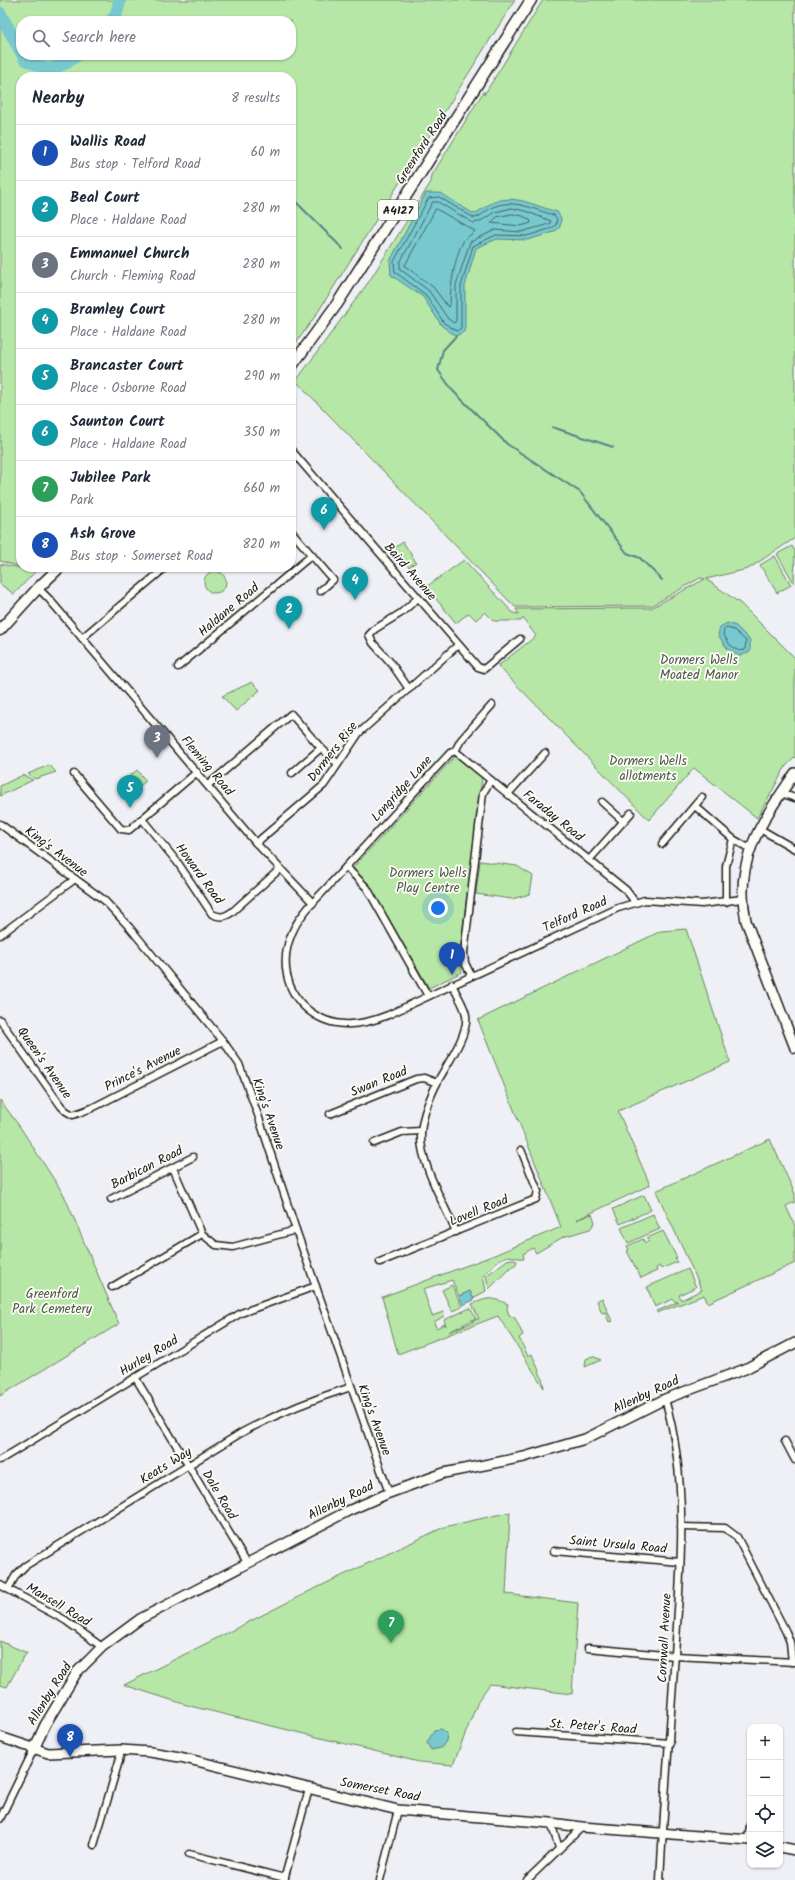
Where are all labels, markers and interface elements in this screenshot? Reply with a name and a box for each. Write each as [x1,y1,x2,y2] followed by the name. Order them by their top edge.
[16,16,296,60] search box
[62,26,136,50] text: Search here
[30,27,52,49] icon: search
[32,85,84,112] text: Nearby
[231,88,280,109] text: 8 results
[390,107,454,189] street label: Greenford Road
[70,130,146,154] text: Wallis Road
[43,142,47,163] text: 1
[251,142,280,163] text: 60 m
[70,154,200,175] text: Bus stop · Telford Road
[70,186,140,210] text: Beal Court
[41,198,49,219] text: 2
[243,198,280,219] text: 280 m
[378,200,418,220] road number: A4127
[70,210,186,231] text: Place · Haldane Road
[70,242,189,266] text: Emmanuel Church
[41,254,49,275] text: 3
[243,254,280,275] text: 280 m
[70,266,195,287] text: Church · Fleming Road
[70,298,165,322] text: Bramley Court
[41,310,49,331] text: 4
[243,310,280,331] text: 280 m
[70,322,186,343] text: Place · Haldane Road
[70,354,184,378] text: Brancaster Court
[42,366,48,387] text: 5
[244,366,280,387] text: 290 m
[70,378,186,399] text: Place · Osborne Road
[70,410,165,434] text: Saunton Court
[41,422,49,443] text: 6
[244,422,280,443] text: 350 m
[70,434,186,455] text: Place · Haldane Road
[70,466,150,490] text: Jubilee Park
[42,478,48,499] text: 7
[243,478,280,499] text: 660 m
[70,490,94,511] text: Park
[311,497,337,530] pin: 6
[70,522,136,546] text: Ash Grove
[41,534,49,555] text: 8
[243,534,280,555] text: 820 m
[379,538,442,606] street label: Baird Avenue
[70,546,212,567] text: Bus stop · Somerset Road
[342,567,368,600] pin: 4
[194,578,265,642] street label: Haldane Road
[276,596,302,629] pin: 2
[660,650,739,686] park label: Dormers Wells Moated Manor
[303,717,363,787] street label: Dormers Rise
[144,725,170,758] pin: 3
[175,731,239,801] street label: Fleming Road
[366,751,438,827] street label: Longridge Lane
[609,751,687,787] park label: Dormers Wells allotments
[117,775,143,808] pin: 5
[518,785,588,848] street label: Faraday Road
[20,821,92,883] street label: King's Avenue
[169,839,229,910] street label: Howard Road
[389,863,467,899] park label: Dormers Wells Play Centre
[539,891,611,939] street label: Telford Road
[428,898,448,918] your location
[439,942,465,975] pin: 1
[11,1023,77,1104] street label: Queen's Avenue
[101,1041,185,1097] street label: Prince's Avenue
[347,1061,411,1103] street label: Swan Road
[246,1075,290,1153] street label: King's Avenue
[107,1141,187,1195] street label: Barbican Road
[446,1189,512,1232] street label: Lovell Road
[12,1284,93,1320] park label: Greenford Park Cemetery
[115,1330,183,1382] street label: Hurley Road
[609,1370,683,1420] street label: Allenby Road
[351,1381,397,1459] street label: King's Avenue
[136,1441,197,1490] street label: Keats Way
[196,1466,242,1524] street label: Dale Road
[304,1476,378,1526] street label: Allenby Road
[568,1530,668,1560] street label: Saint Ursula Road
[22,1577,95,1633] street label: Mansell Road
[652,1593,678,1683] street label: Cornwall Avenue
[378,1610,404,1643] pin: 7
[22,1658,78,1730] street label: Allenby Road
[549,1713,638,1741] street label: St. Peter's Road
[57,1724,83,1757] pin: 8
[747,1724,783,1868] map controls
[747,1724,783,1760] button: +
[747,1760,783,1796] button: −
[338,1772,422,1808] street label: Somerset Road
[747,1796,783,1832] button: locate
[747,1832,783,1868] button: layers

